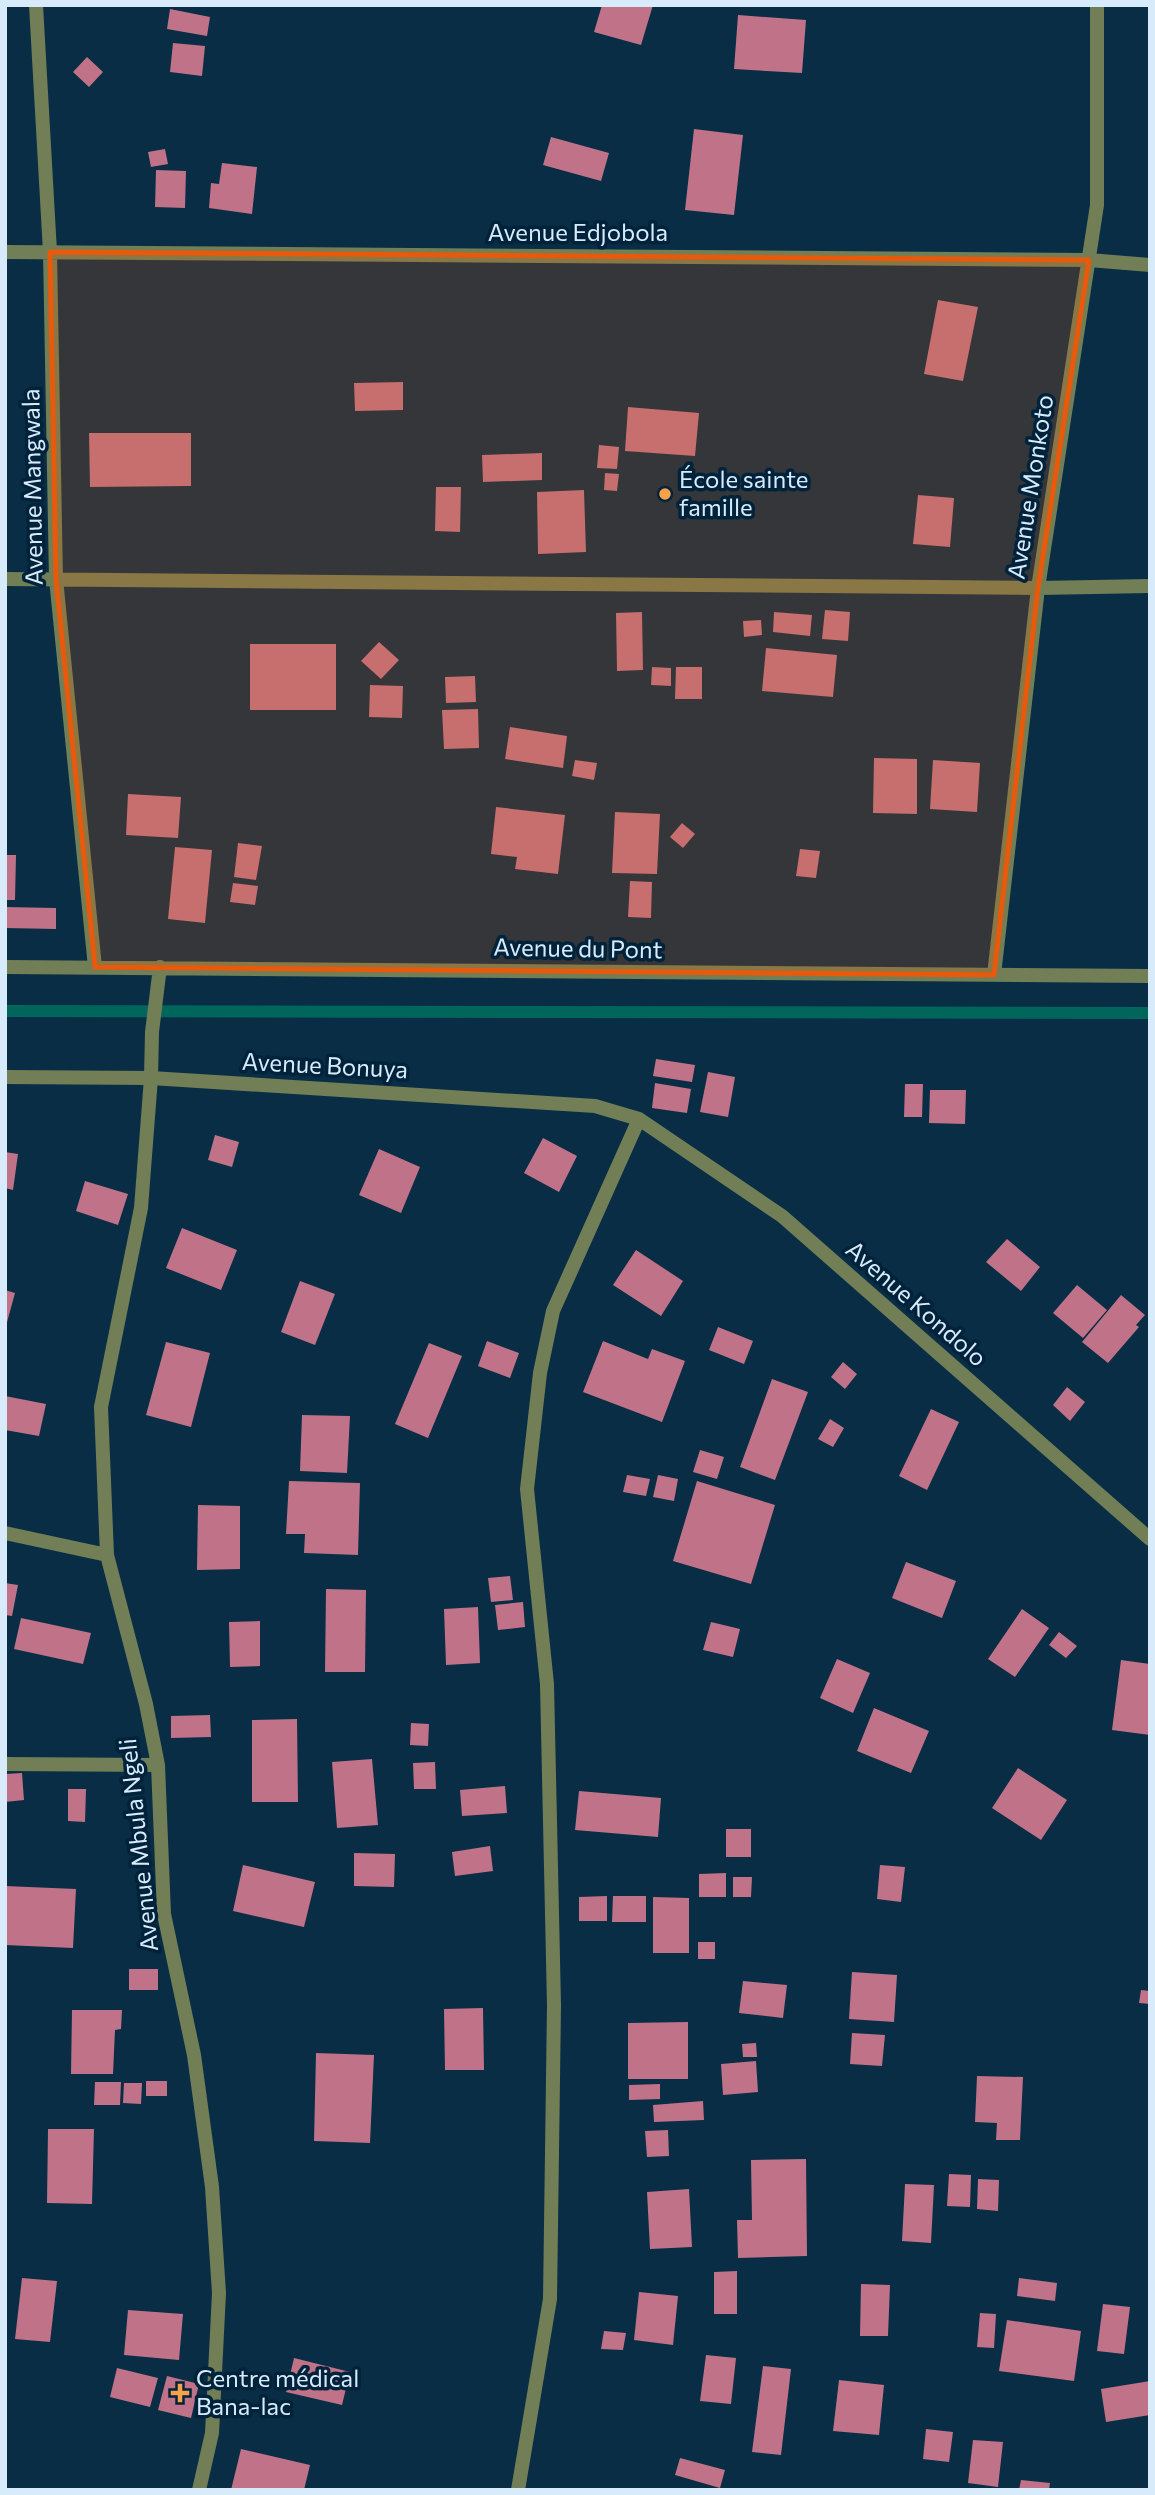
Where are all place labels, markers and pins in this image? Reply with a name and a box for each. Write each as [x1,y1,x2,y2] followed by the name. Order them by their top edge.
[679,464,809,521] place label: École sainte famille
[657,486,673,502] marker: École sainte famille
[196,2363,359,2420] place label: Centre médical Bana-lac
[170,2383,190,2403] marker: Centre médical Bana-lac

